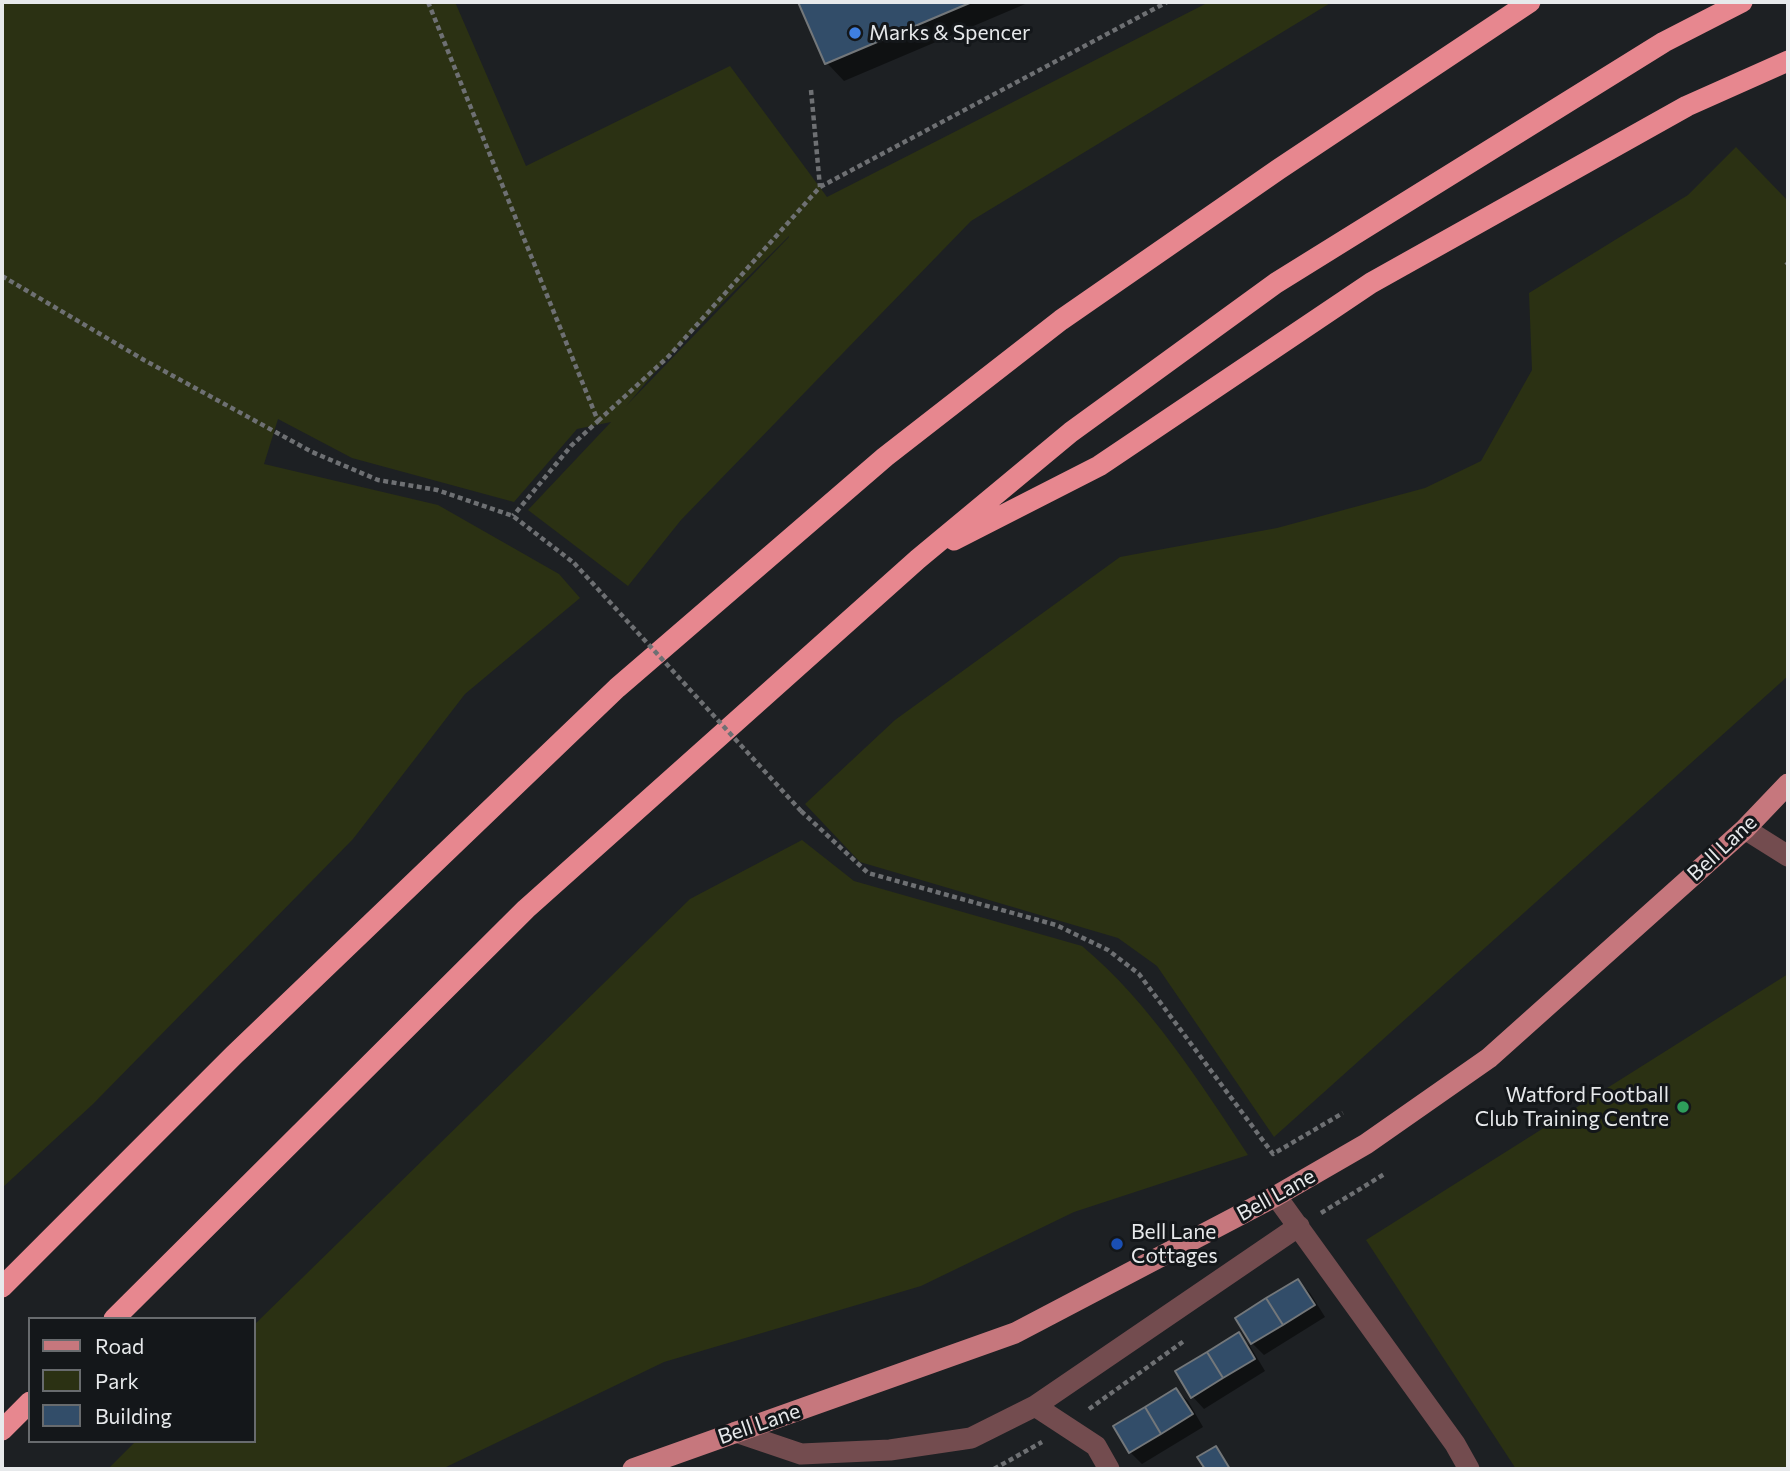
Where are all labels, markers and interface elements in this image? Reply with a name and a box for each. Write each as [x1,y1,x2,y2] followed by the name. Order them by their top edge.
[869,20,1030,46] place label: Marks & Spencer
[847,25,863,41] marker: Marks & Spencer
[1682,810,1762,886] street label: Bell Lane
[1475,1082,1669,1132] place label: Watford Football Club Training Centre
[1675,1099,1691,1115] marker: Watford Football Club Training Centre
[1233,1163,1319,1227] street label: Bell Lane
[1131,1219,1218,1269] place label: Bell Lane Cottages
[1109,1236,1125,1252] marker: Bell Lane Cottages
[28,1317,256,1443] legend
[95,1333,144,1358] text: Road
[95,1368,139,1393] text: Park
[715,1398,803,1450] street label: Bell Lane
[95,1403,172,1428] text: Building

